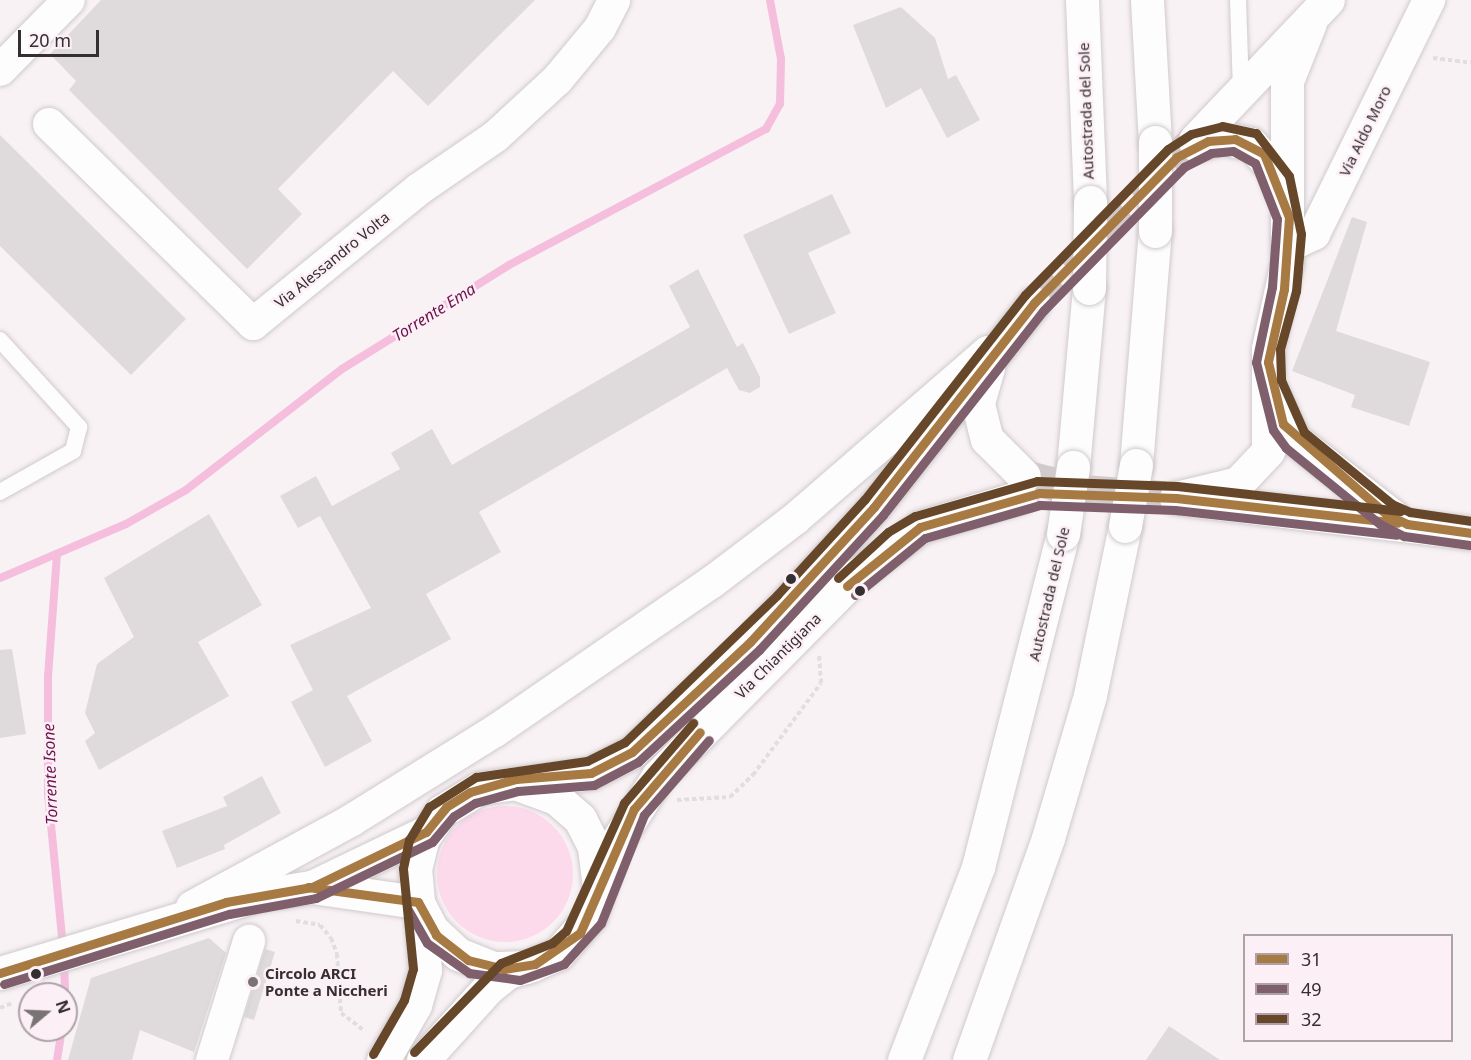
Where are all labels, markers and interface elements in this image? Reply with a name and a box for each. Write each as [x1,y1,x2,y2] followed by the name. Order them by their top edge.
[21,18,102,56] scale bar
[29,28,71,52] text: 20 m
[1075,42,1097,180] street label: Autostrada del Sole
[1335,83,1395,179] street label: Via Aldo Moro
[271,208,393,312] street label: Via Alessandro Volta
[389,279,479,345] water label: Torrente Ema
[1025,525,1073,663] street label: Autostrada del Sole
[785,573,797,585] unlabelled marker
[854,585,866,597] unlabelled marker
[731,609,825,703] street label: Via Chiantigiana
[39,723,61,825] water label: Torrente Isone
[1243,934,1453,1042] legend
[1301,947,1322,971] text: 31
[265,964,388,999] place label: Circolo ARCI Ponte a Niccheri
[30,968,42,980] unlabelled marker
[246,975,260,989] marker: Circolo ARCI Ponte a Niccheri
[1301,977,1322,1001] text: 49
[18,982,78,1042] north arrow
[51,997,76,1017] text: N
[1301,1007,1322,1031] text: 32

